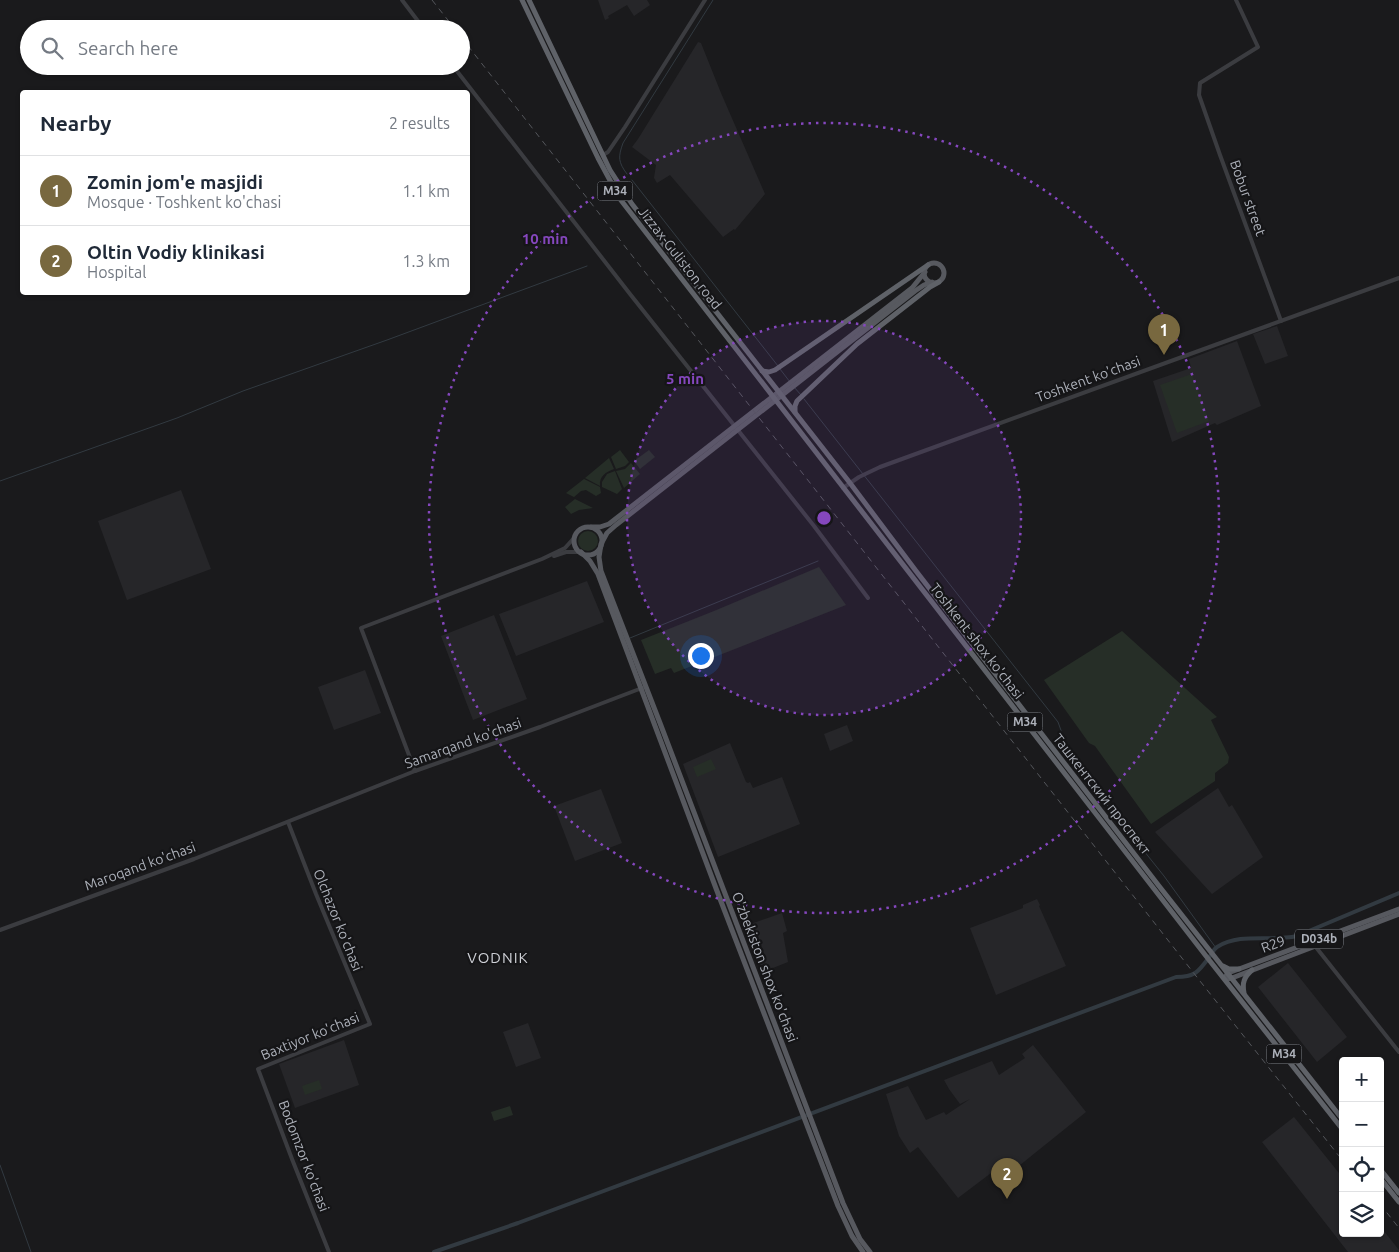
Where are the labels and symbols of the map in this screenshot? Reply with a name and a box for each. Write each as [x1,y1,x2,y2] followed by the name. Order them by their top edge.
[1227,158,1269,239] street label: Bobur street
[598,182,632,200] road number: M34
[635,204,725,312] street label: Jizzax-Guliston road
[522,230,568,247] text: 10 min
[1148,314,1180,355] pin: 1
[1034,353,1142,405] street label: Toshkent ko'chasi
[666,370,704,387] text: 5 min
[815,509,833,527] centre of rings
[927,580,1027,702] street label: Toshkent shox ko'chasi
[688,643,714,669] your location
[1008,712,1042,732] road number: M34
[402,714,524,772] street label: Samarqand ko'chasi
[1050,731,1154,857] street label: Ташкентский проспект
[82,838,198,894] street label: Maroqand ko'chasi
[310,867,366,973] street label: Olchazor ko'chasi
[729,890,801,1044] street label: O'zbekiston shox ko'chasi
[1295,930,1343,949] road number: D034b
[1259,932,1287,956] street label: R29
[467,949,529,966] district label: VODNIK
[258,1009,362,1063] street label: Baxtiyor ko'chasi
[1266,1044,1302,1064] road number: M34
[275,1098,333,1214] street label: Bodomzor ko'chasi
[991,1158,1023,1199] pin: 2

